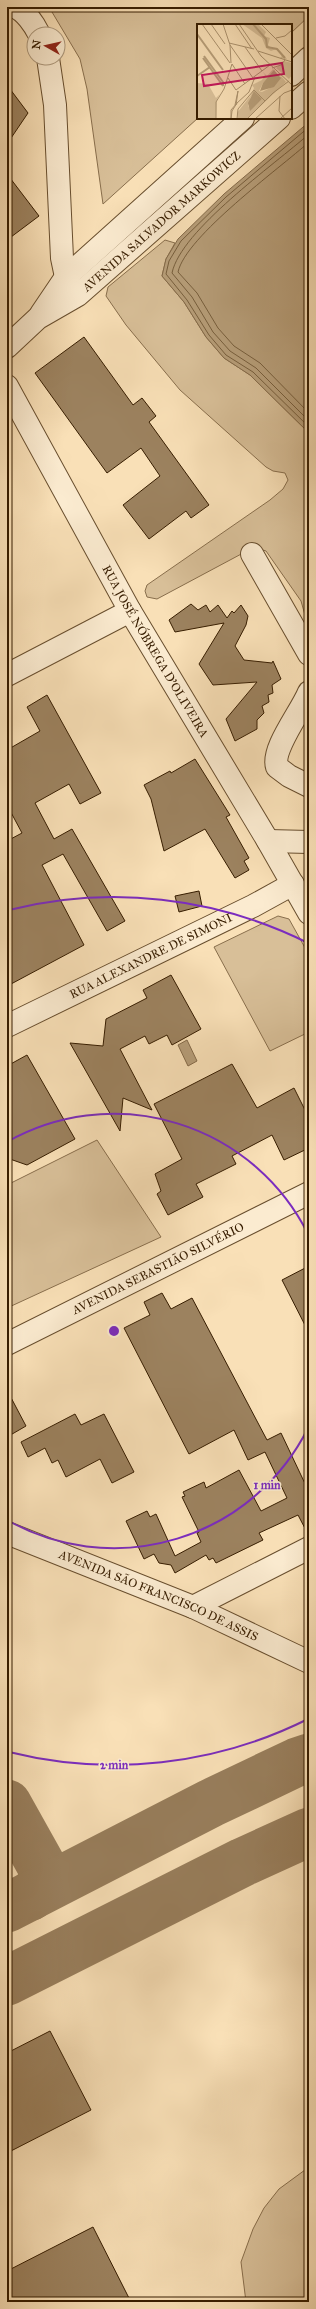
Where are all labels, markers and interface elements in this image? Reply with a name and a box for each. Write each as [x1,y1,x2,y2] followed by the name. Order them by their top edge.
[197,24,292,119] inset map
[26,26,66,66] north arrow
[30,38,44,50] text: N
[79,148,244,295] street label: AVENIDA SALVADOR MARKOWICZ
[99,563,211,740] street label: RUA JOSÉ NÓBREGA D'OLIVEIRA
[67,910,234,1001] street label: RUA ALEXANDRE DE SIMONI
[69,1220,246,1318] street label: AVENIDA SEBASTIÃO SILVÉRIO
[107,1324,121,1338] centre of rings
[253,1478,281,1492] text: 1 min
[56,1547,261,1644] street label: AVENIDA SÃO FRANCISCO DE ASSIS
[100,1758,129,1772] text: 2 min

